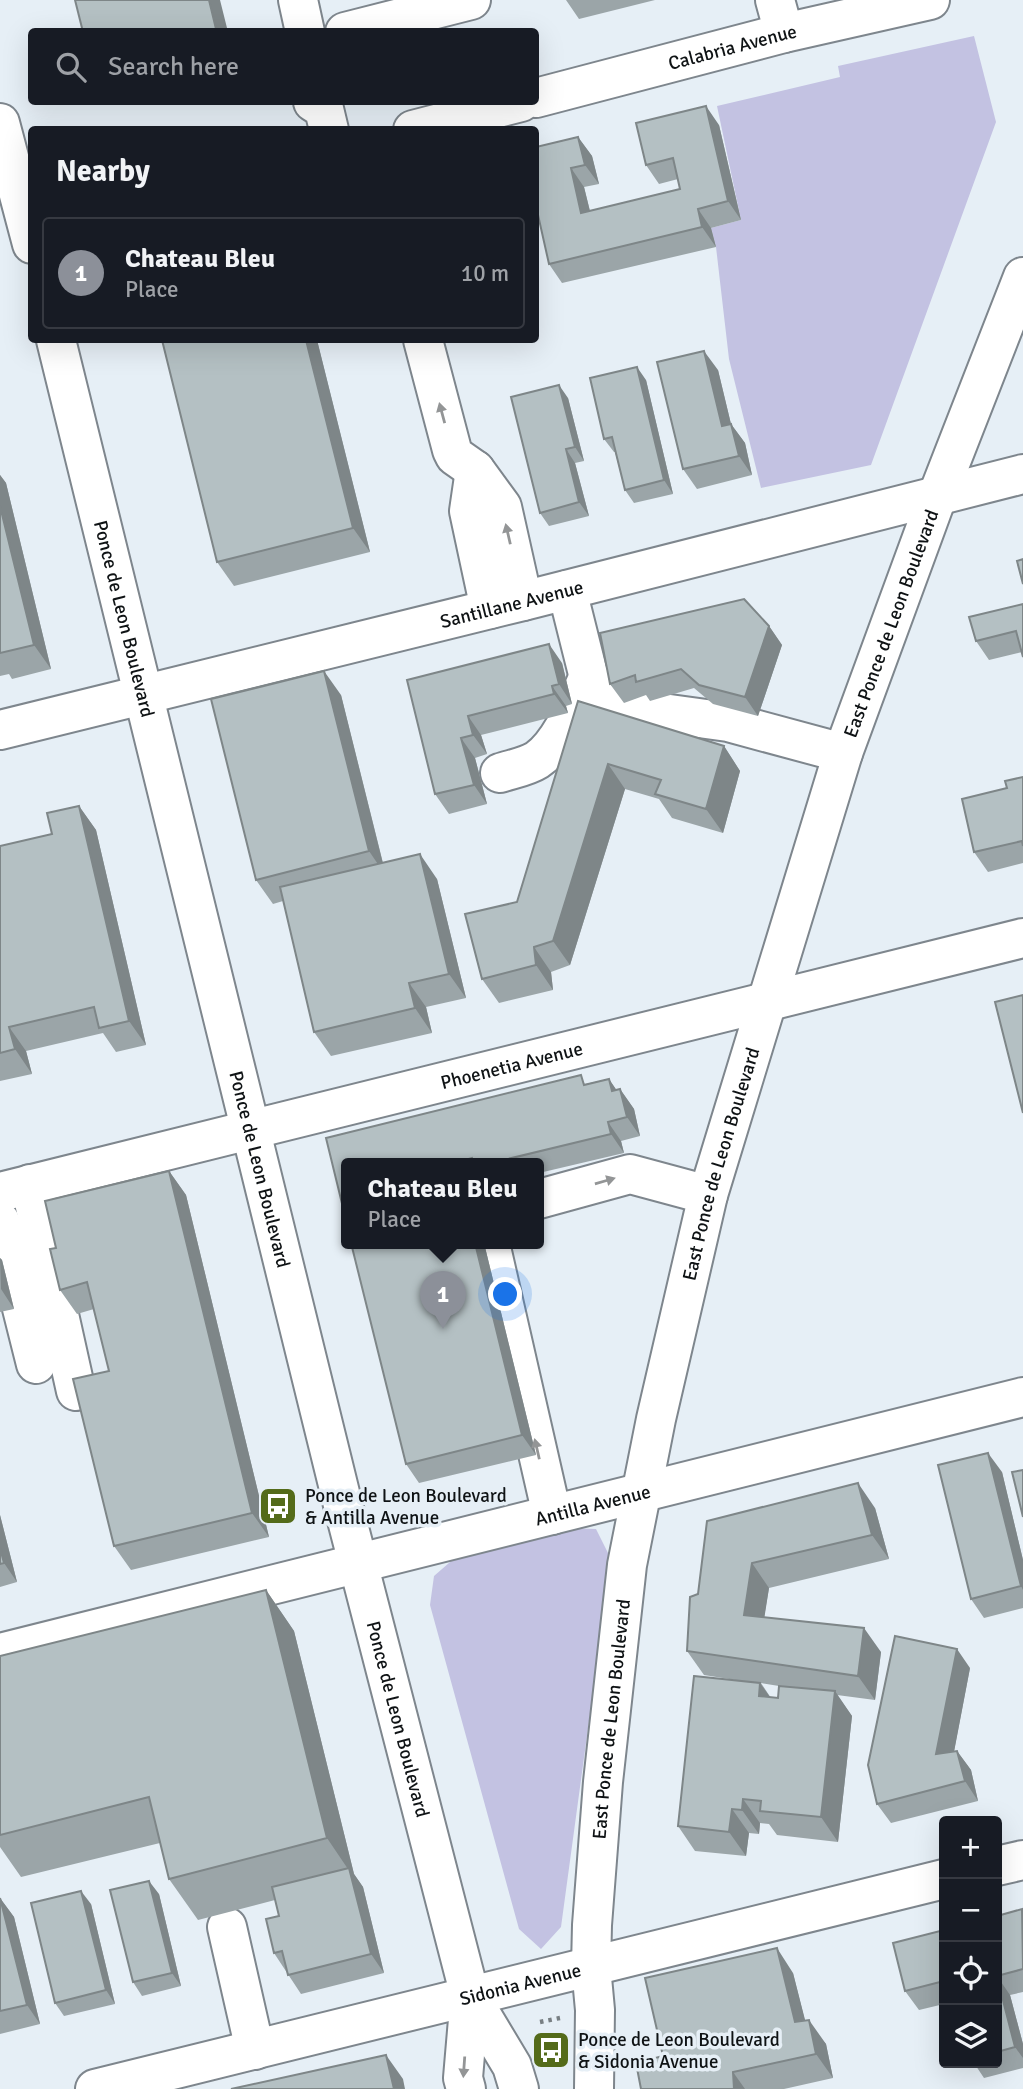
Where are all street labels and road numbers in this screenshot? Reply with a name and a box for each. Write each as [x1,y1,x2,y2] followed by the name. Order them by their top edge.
[666,19,799,76] street label: Calabria Avenue
[839,506,944,741] street label: East Ponce de Leon Boulevard
[88,518,159,720] street label: Ponce de Leon Boulevard
[438,575,586,634] street label: Santillane Avenue
[438,1037,585,1095] street label: Phoenetia Avenue
[678,1045,765,1283] street label: East Ponce de Leon Boulevard
[223,1069,295,1270] street label: Ponce de Leon Boulevard
[533,1480,653,1532] street label: Antilla Avenue
[588,1598,636,1840] street label: East Ponce de Leon Boulevard
[361,1619,434,1820] street label: Ponce de Leon Boulevard
[457,1958,584,2011] street label: Sidonia Avenue

